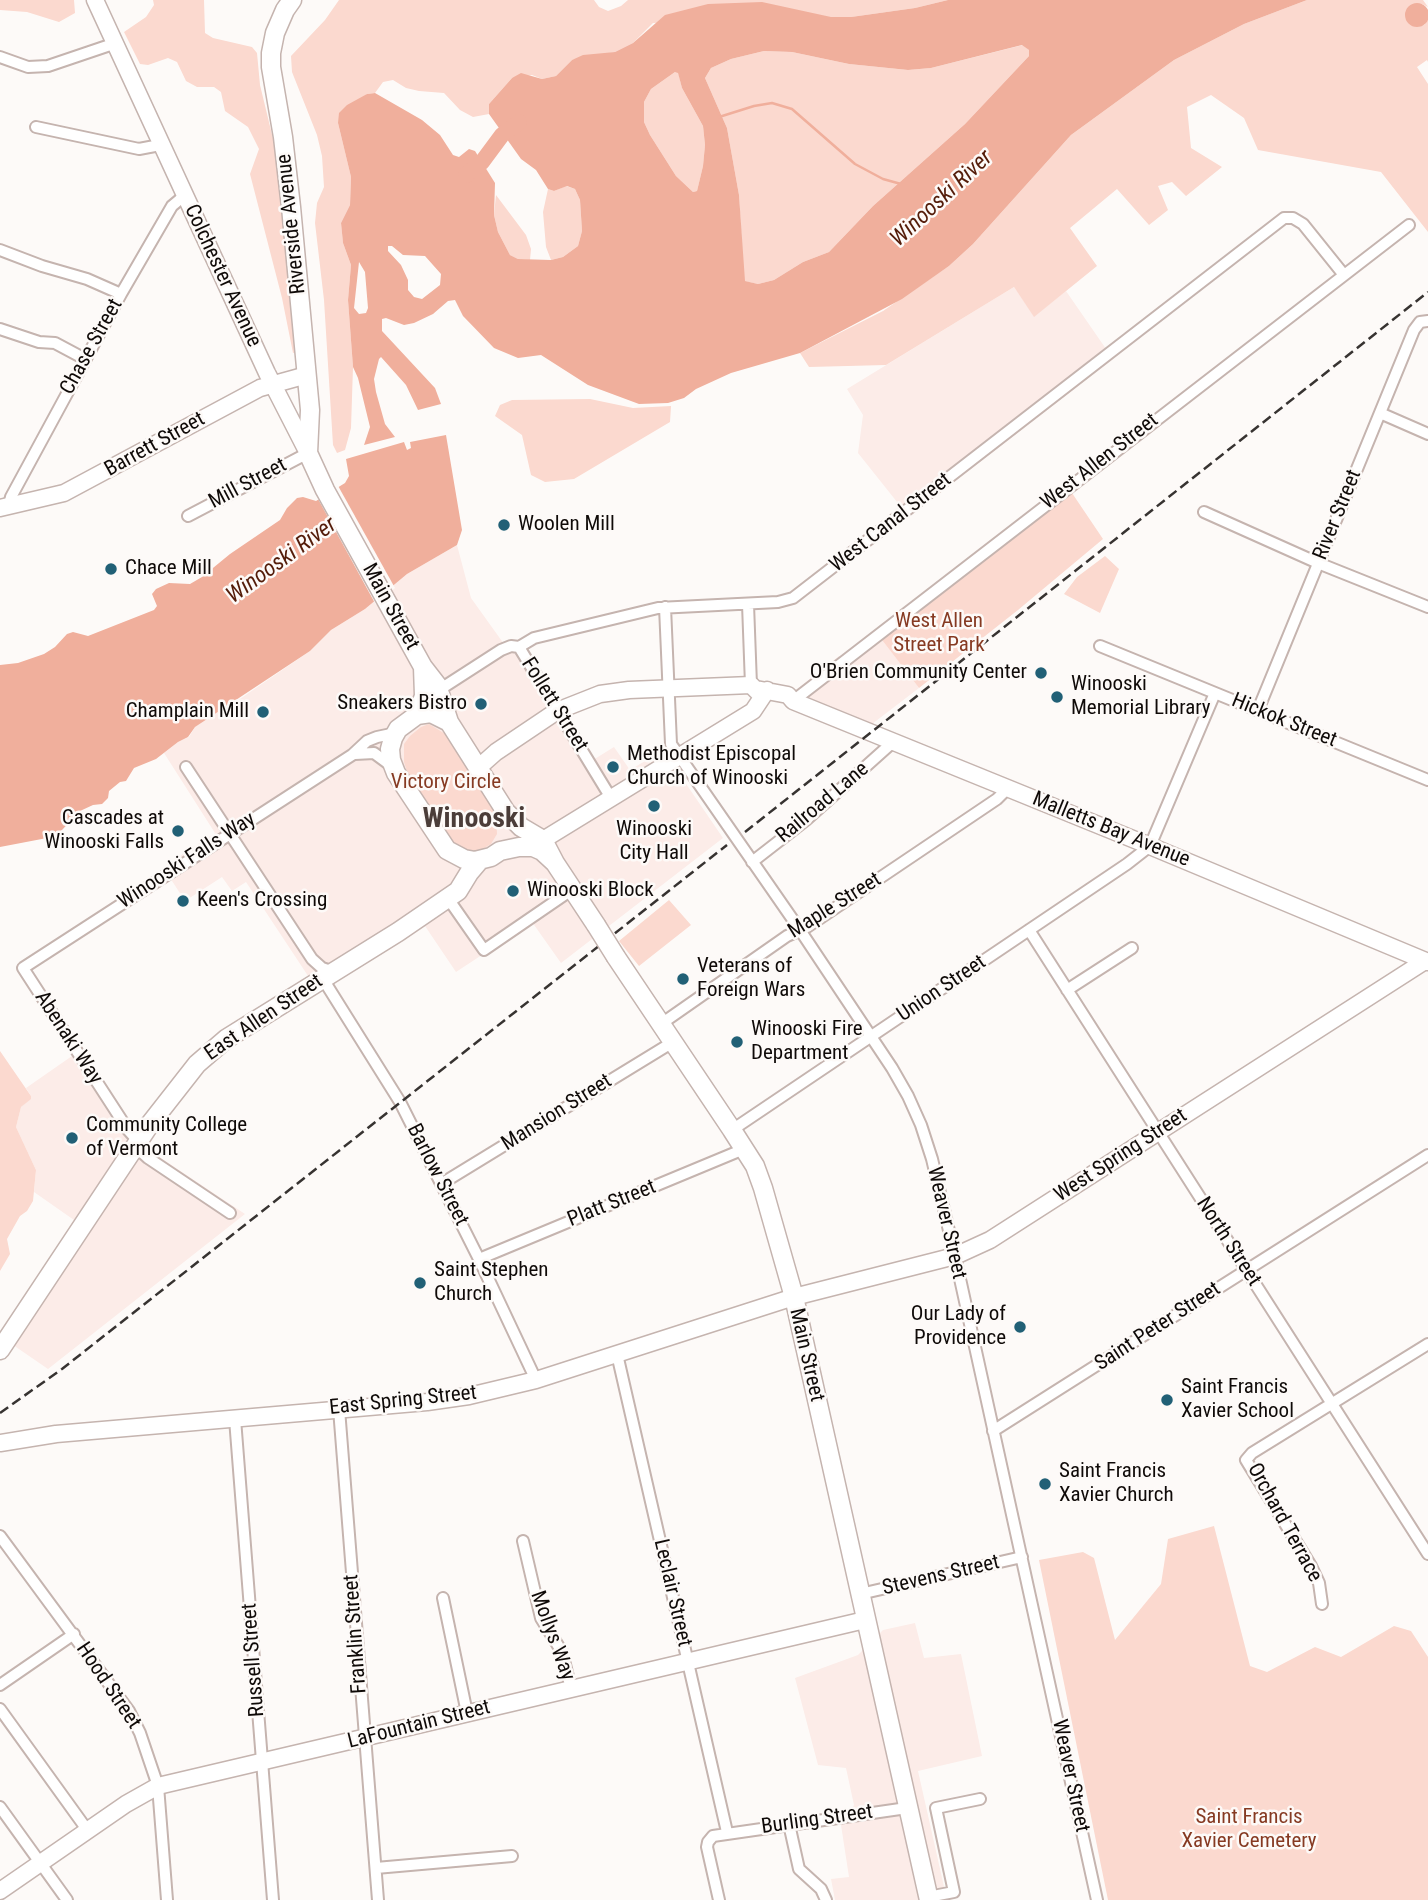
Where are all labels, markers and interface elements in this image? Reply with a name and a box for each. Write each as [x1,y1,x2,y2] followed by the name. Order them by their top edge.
[885,145,999,253] water label: Winooski River
[272,153,312,295] street label: Riverside Avenue
[178,201,266,351] street label: Colchester Avenue
[55,295,129,399] street label: Chase Street
[101,407,209,483] street label: Barrett Street
[1036,408,1164,516] street label: West Allen Street
[205,453,291,515] street label: Mill Street
[1309,466,1367,564] street label: River Street
[825,468,957,578] street label: West Canal Street
[222,512,342,610] water label: Winooski River
[518,512,615,538] place label: Woolen Mill
[496,517,512,533] marker: Woolen Mill
[125,556,212,582] place label: Chace Mill
[356,559,424,655] street label: Main Street
[103,561,119,577] marker: Chace Mill
[893,609,985,659] park label: West Allen Street Park
[515,653,593,757] street label: Follett Street
[810,660,1027,686] place label: O'Brien Community Center
[1033,665,1049,681] marker: O'Brien Community Center
[1071,672,1211,722] place label: Winooski Memorial Library
[1049,689,1065,705] marker: Winooski Memorial Library
[1228,689,1340,753] street label: Hickok Street
[337,691,467,717] place label: Sneakers Bistro
[473,696,489,712] marker: Sneakers Bistro
[126,699,249,725] place label: Champlain Mill
[255,704,271,720] marker: Champlain Mill
[627,742,796,792] place label: Methodist Episcopal Church of Winooski
[772,757,874,849] street label: Railroad Lane
[605,759,621,775] marker: Methodist Episcopal Church of Winooski
[391,770,501,796] park label: Victory Circle
[1029,787,1193,873] street label: Malletts Bay Avenue
[646,798,662,814] marker: Winooski City Hall
[423,803,525,837] district label: Winooski
[44,806,164,856] place label: Cascades at Winooski Falls
[114,807,260,915] street label: Winooski Falls Way
[616,817,692,867] place label: Winooski City Hall
[170,823,186,839] marker: Cascades at Winooski Falls
[784,868,886,944] street label: Maple Street
[527,878,654,904] place label: Winooski Block
[505,883,521,899] marker: Winooski Block
[197,888,327,914] place label: Keen's Crossing
[175,893,191,909] marker: Keen's Crossing
[893,950,991,1028] street label: Union Street
[697,954,805,1004] place label: Veterans of Foreign Wars
[200,969,328,1067] street label: East Allen Street
[675,971,691,987] marker: Veterans of Foreign Wars
[29,987,107,1089] street label: Abenaki Way
[751,1017,863,1067] place label: Winooski Fire Department
[729,1034,745,1050] marker: Winooski Fire Department
[497,1069,617,1157] street label: Mansion Street
[1050,1104,1192,1208] street label: West Spring Street
[86,1113,247,1163] place label: Community College of Vermont
[401,1120,473,1230] street label: Barlow Street
[64,1130,80,1146] marker: Community College of Vermont
[921,1164,971,1282] street label: Weaver Street
[564,1175,660,1233] street label: Platt Street
[1190,1193,1266,1291] street label: North Street
[434,1258,548,1308] place label: Saint Stephen Church
[412,1275,428,1291] marker: Saint Stephen Church
[1090,1277,1226,1377] street label: Saint Peter Street
[911,1302,1006,1352] place label: Our Lady of Providence
[783,1306,829,1404] street label: Main Street
[1012,1319,1028,1335] marker: Our Lady of Providence
[1181,1375,1294,1425] place label: Saint Francis Xavier School
[328,1381,478,1421] street label: East Spring Street
[1159,1392,1175,1408] marker: Saint Francis Xavier School
[1059,1459,1174,1509] place label: Saint Francis Xavier Church
[1241,1459,1327,1587] street label: Orchard Terrace
[1037,1476,1053,1492] marker: Saint Francis Xavier Church
[647,1537,697,1649] street label: Leclair Street
[880,1550,1002,1602] street label: Stevens Street
[339,1574,373,1694] street label: Franklin Street
[524,1588,580,1684] street label: Mollys Way
[237,1602,271,1718] street label: Russell Street
[70,1638,146,1734] street label: Hood Street
[345,1695,493,1755] street label: LaFountain Street
[1046,1717,1094,1835] street label: Weaver Street
[760,1800,874,1840] street label: Burling Street
[1181,1805,1317,1855] park label: Saint Francis Xavier Cemetery

